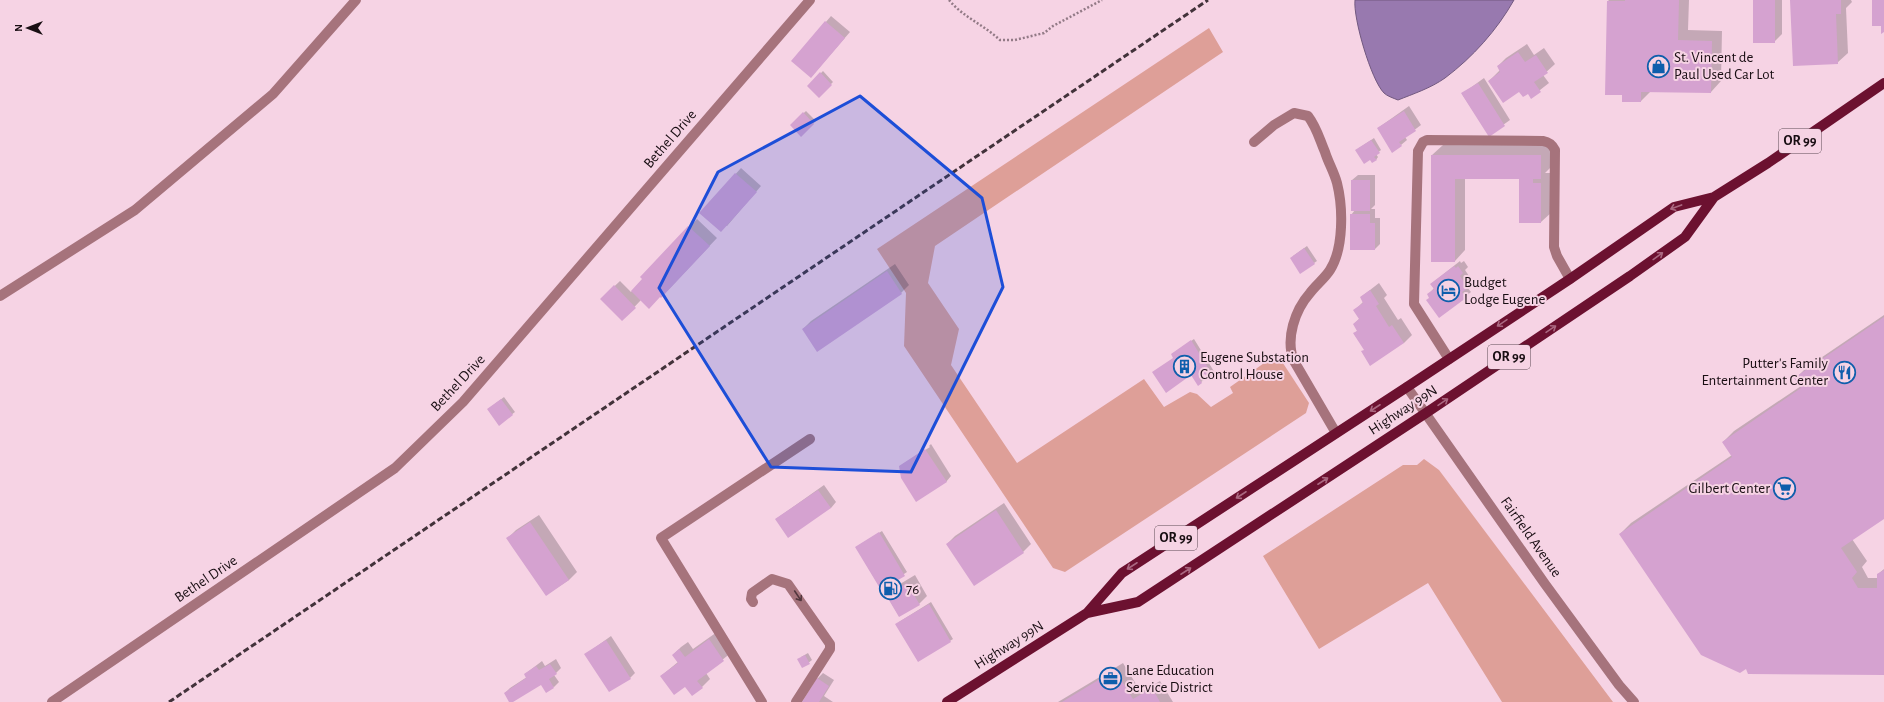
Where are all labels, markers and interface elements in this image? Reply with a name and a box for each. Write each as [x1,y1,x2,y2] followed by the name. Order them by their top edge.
[8,8,48,48] north arrow
[13,24,24,32] text: N
[1674,50,1775,82] place label: St. Vincent de Paul Used Car Lot
[1646,53,1672,79] shop icon: St. Vincent de Paul Used Car Lot
[641,107,699,171] street label: Bethel Drive
[1779,129,1821,153] road number: OR 99
[1671,204,1683,212] one-way arrow
[1652,252,1663,260] one-way arrow
[1464,275,1545,307] place label: Budget Lodge Eugene
[1435,278,1461,304] hotel icon: Budget Lodge Eugene
[1497,319,1508,327] one-way arrow
[1545,325,1556,333] one-way arrow
[1488,345,1530,369] road number: OR 99
[1200,350,1309,382] place label: Eugene Substation Control House
[428,352,488,414] street label: Bethel Drive
[1171,353,1197,379] building icon: Eugene Substation Control House
[1702,356,1829,388] place label: Putter's Family Entertainment Center
[1831,359,1857,385] restaurant icon: Putter's Family Entertainment Center
[1366,382,1440,438] street label: Highway 99N
[1437,398,1448,406] one-way arrow
[1369,404,1380,412] one-way arrow
[1772,475,1798,501] supermarket icon: Gilbert Center
[1317,477,1328,485] one-way arrow
[1688,481,1770,496] place label: Gilbert Center
[1235,491,1247,499] one-way arrow
[1498,494,1564,580] street label: Fairfield Avenue
[1155,526,1197,550] road number: OR 99
[172,553,240,605] street label: Bethel Drive
[1127,562,1138,570] one-way arrow
[1180,566,1192,574] one-way arrow
[877,576,903,602] fuel station icon: 76
[906,582,919,597] place label: 76
[794,590,802,602] one-way arrow
[972,618,1046,672] street label: Highway 99N
[1126,663,1214,695] place label: Lane Education Service District
[1097,666,1123,692] office icon: Lane Education Service District

